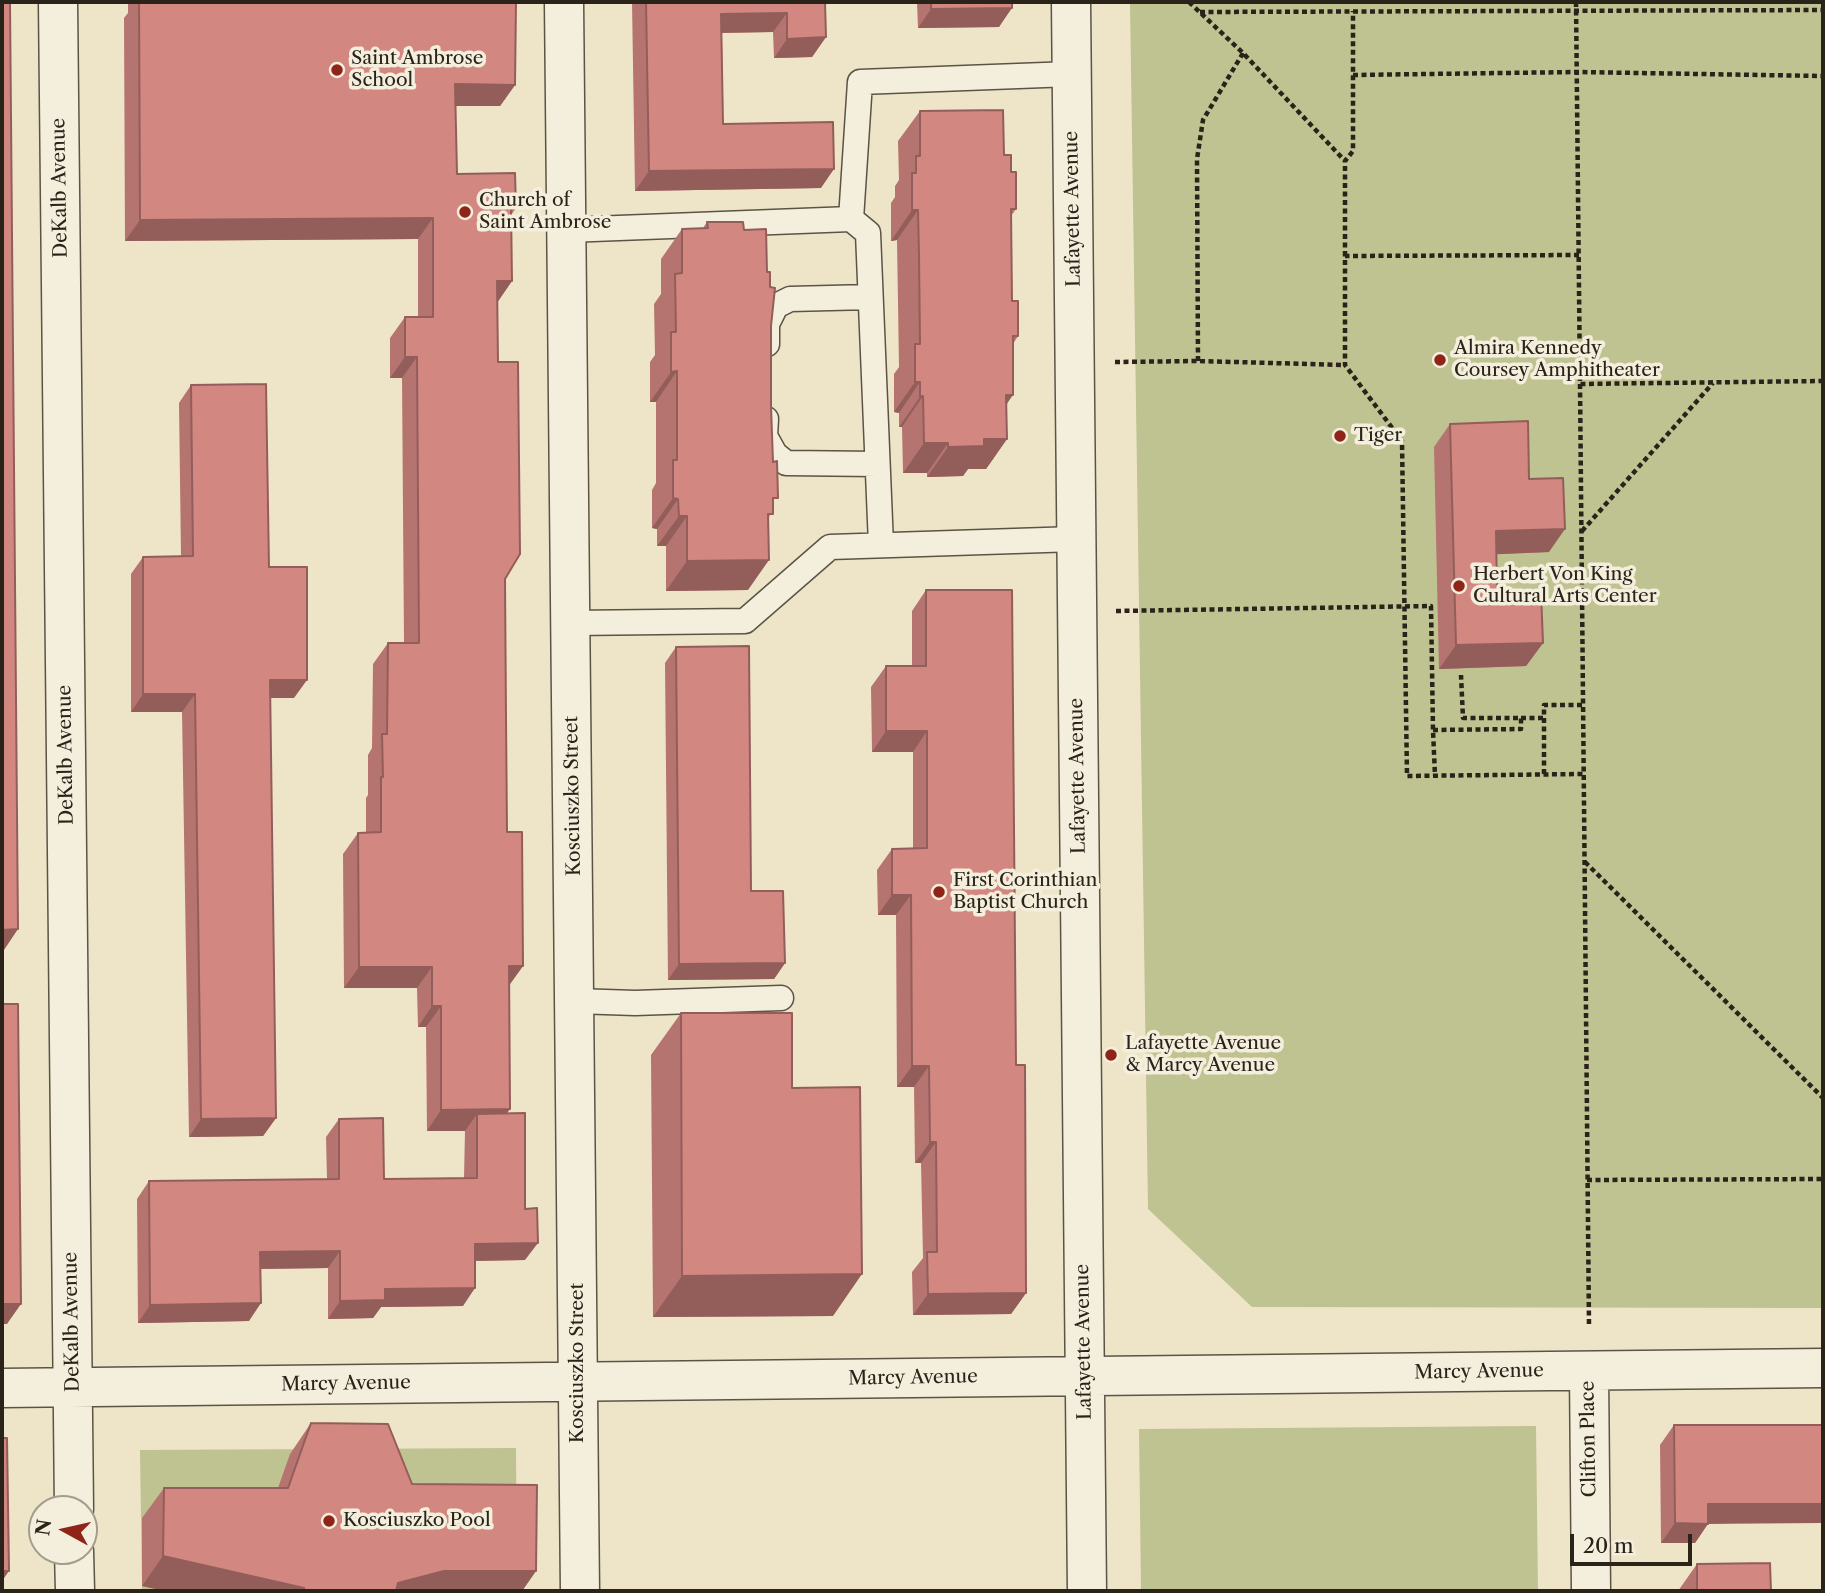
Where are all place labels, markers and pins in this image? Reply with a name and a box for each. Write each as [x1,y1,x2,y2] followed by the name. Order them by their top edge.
[351,48,483,92] place label: Saint Ambrose School
[329,62,345,78] marker: Saint Ambrose School
[479,190,611,234] place label: Church of Saint Ambrose
[457,204,473,220] marker: Church of Saint Ambrose
[1454,338,1660,382] place label: Almira Kennedy Coursey Amphitheater
[1432,352,1448,368] marker: Almira Kennedy Coursey Amphitheater
[1354,425,1402,447] place label: Tiger
[1332,428,1348,444] marker: Tiger
[1473,564,1657,608] place label: Herbert Von King Cultural Arts Center
[1451,578,1467,594] marker: Herbert Von King Cultural Arts Center
[953,870,1097,914] place label: First Corinthian Baptist Church
[931,884,947,900] marker: First Corinthian Baptist Church
[1125,1033,1281,1077] place label: Lafayette Avenue & Marcy Avenue
[1103,1047,1119,1063] marker: Lafayette Avenue & Marcy Avenue
[343,1510,491,1532] place label: Kosciuszko Pool
[321,1513,337,1529] marker: Kosciuszko Pool

